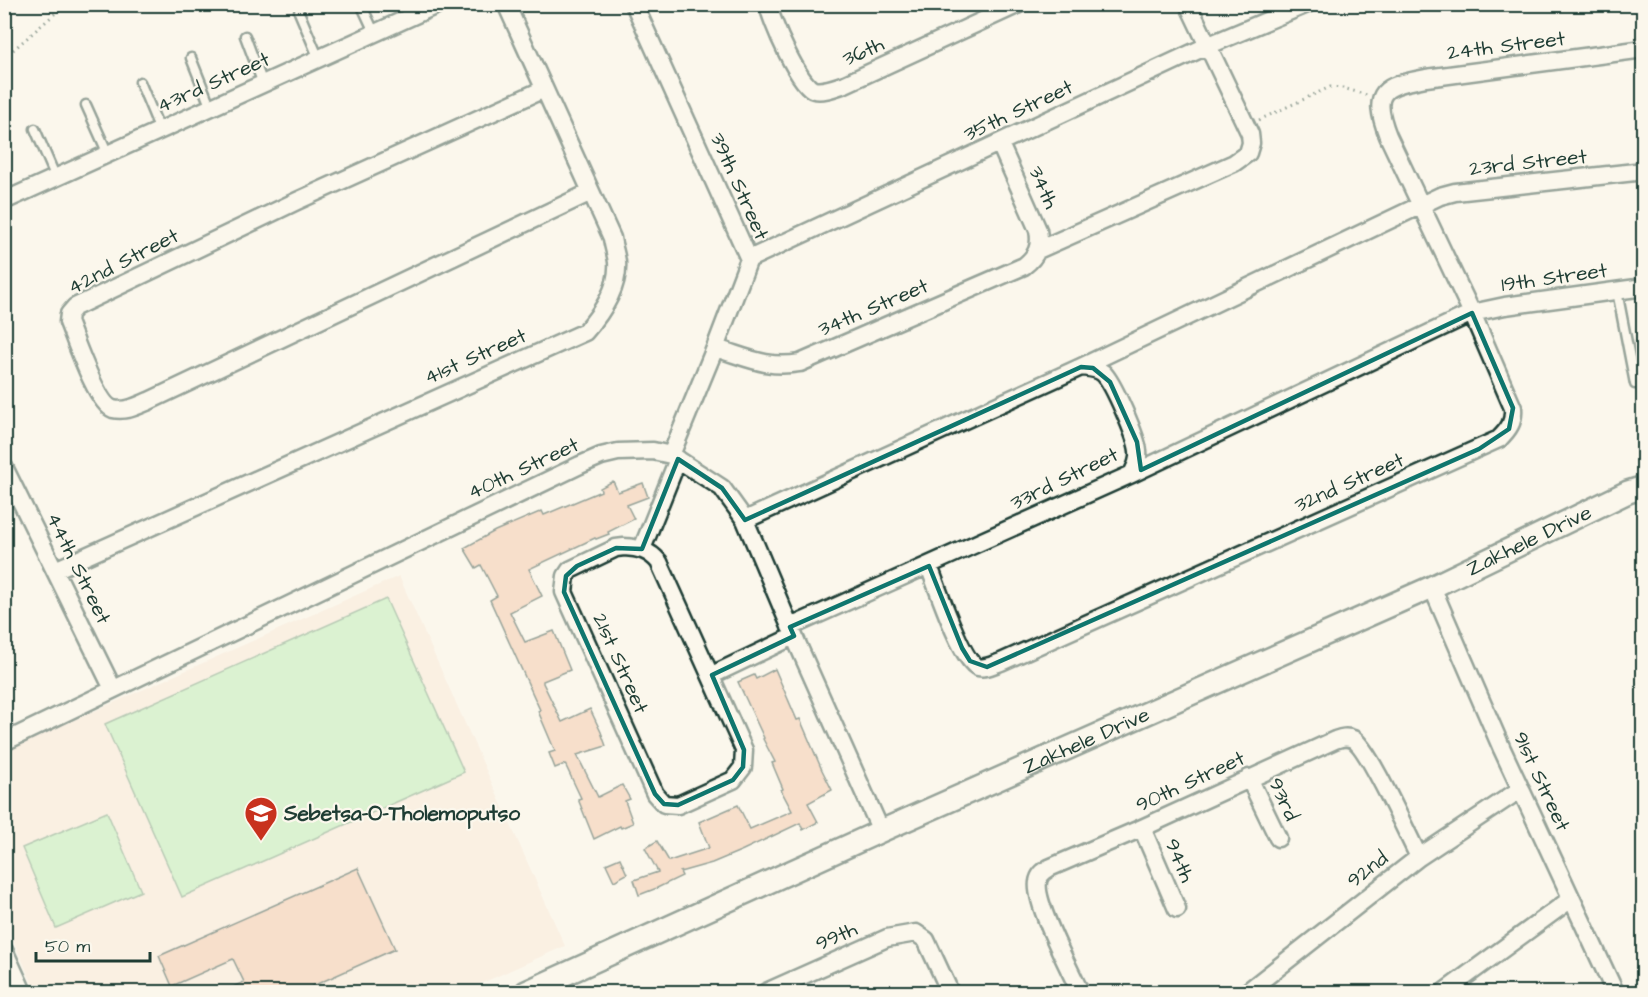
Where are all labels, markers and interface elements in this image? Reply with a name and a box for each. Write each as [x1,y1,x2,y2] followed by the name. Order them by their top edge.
[1446,24,1567,67] street label: 24th Street
[838,29,889,73] street label: 36th
[152,44,275,120] street label: 43rd Street
[959,72,1078,148] street label: 35th Street
[703,128,776,245] street label: 39th Street
[1468,142,1589,183] street label: 23rd Street
[1021,161,1066,214] street label: 34th
[63,221,184,302] street label: 42nd Street
[1499,256,1609,299] street label: 19th Street
[814,271,933,344] street label: 34th Street
[419,321,531,392] street label: 41st Street
[463,430,584,507] street label: 40th Street
[1005,440,1124,517] street label: 33rd Street
[1290,445,1409,520] street label: 32nd Street
[1462,498,1596,583] street label: Zakhele Drive
[39,508,118,629] street label: 44th Street
[586,608,656,718] street label: 21st Street
[1018,700,1154,781] street label: Zakhele Drive
[1506,727,1577,836] street label: 91st Street
[1131,743,1250,819] street label: 90th Street
[1261,773,1306,826] street label: 93rd
[243,795,279,842] school or university icon: Sebetsa-O-Tholemoputso
[283,799,520,829] place label: Sebetsa-O-Tholemoputso
[1157,834,1202,887] street label: 94th
[1341,844,1394,895] street label: 92nd
[811,914,862,958] street label: 99th
[36,925,150,963] scale bar
[45,934,90,959] text: 50 m

